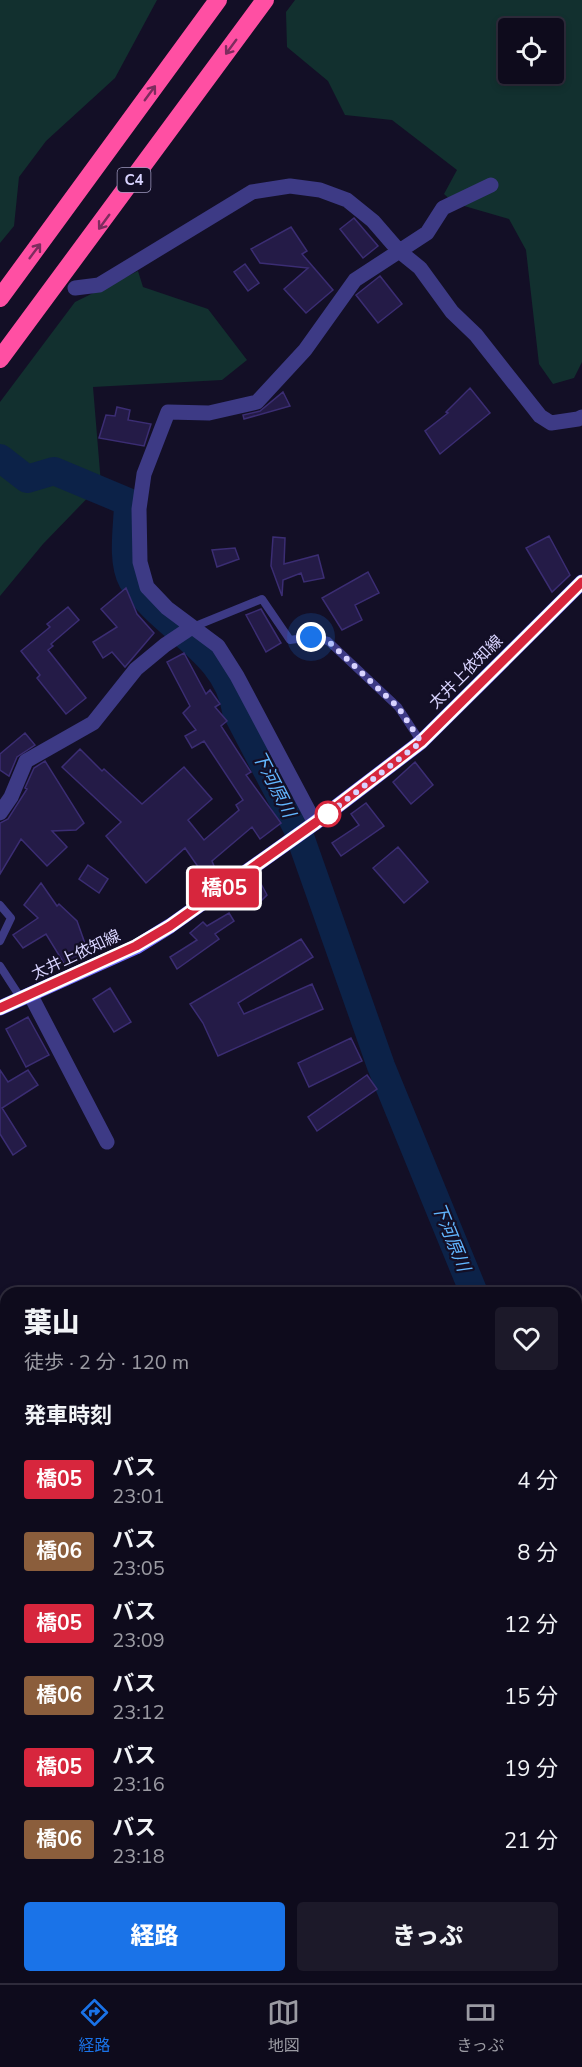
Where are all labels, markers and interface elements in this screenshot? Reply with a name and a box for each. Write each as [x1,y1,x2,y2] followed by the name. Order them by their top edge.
[498,18,564,84] map controls
[498,18,564,84] button: locate
[225,39,237,55] one-way arrow
[144,86,156,102] one-way arrow
[118,168,150,192] road number: C4
[97,213,110,229] one-way arrow
[29,243,42,259] one-way arrow
[296,622,326,652] your location
[424,630,508,714] street label: 太井上依知線
[247,746,302,823] water label: 下河原川
[315,801,341,827] unlabelled marker
[190,868,258,908] line badge: 橋05
[201,874,247,902] text: 橋05
[28,925,124,985] street label: 太井上依知線
[426,1199,476,1277] water label: 下河原川
[24,1304,80,1342] text: 葉山
[495,1307,558,1370] button: heart
[24,1349,189,1376] text: 徒歩 · 2 分 · 120 m
[24,1401,112,1431] text: 発車時刻
[112,1453,156,1483] text: バス
[36,1465,82,1493] text: 橋05
[517,1466,558,1496] text: 4 分
[112,1483,165,1510] text: 23:01
[112,1525,156,1555] text: バス
[36,1537,82,1565] text: 橋06
[517,1538,558,1568] text: 8 分
[112,1555,165,1582] text: 23:05
[112,1597,156,1627] text: バス
[36,1609,82,1637] text: 橋05
[504,1610,558,1640] text: 12 分
[112,1627,165,1654] text: 23:09
[112,1669,156,1699] text: バス
[36,1681,82,1709] text: 橋06
[504,1682,558,1712] text: 15 分
[112,1699,165,1726] text: 23:12
[112,1741,156,1771] text: バス
[36,1753,82,1781] text: 橋05
[504,1754,558,1784] text: 19 分
[112,1771,165,1798] text: 23:16
[112,1813,156,1843] text: バス
[36,1825,82,1853] text: 橋06
[504,1826,558,1856] text: 21 分
[112,1843,165,1870] text: 23:18
[24,1902,285,1971] button: 経路
[297,1902,558,1971] button: きっぷ
[78,1996,111,2057] tab: 経路
[267,1996,300,2057] tab: 地図
[457,1996,504,2057] tab: きっぷ

